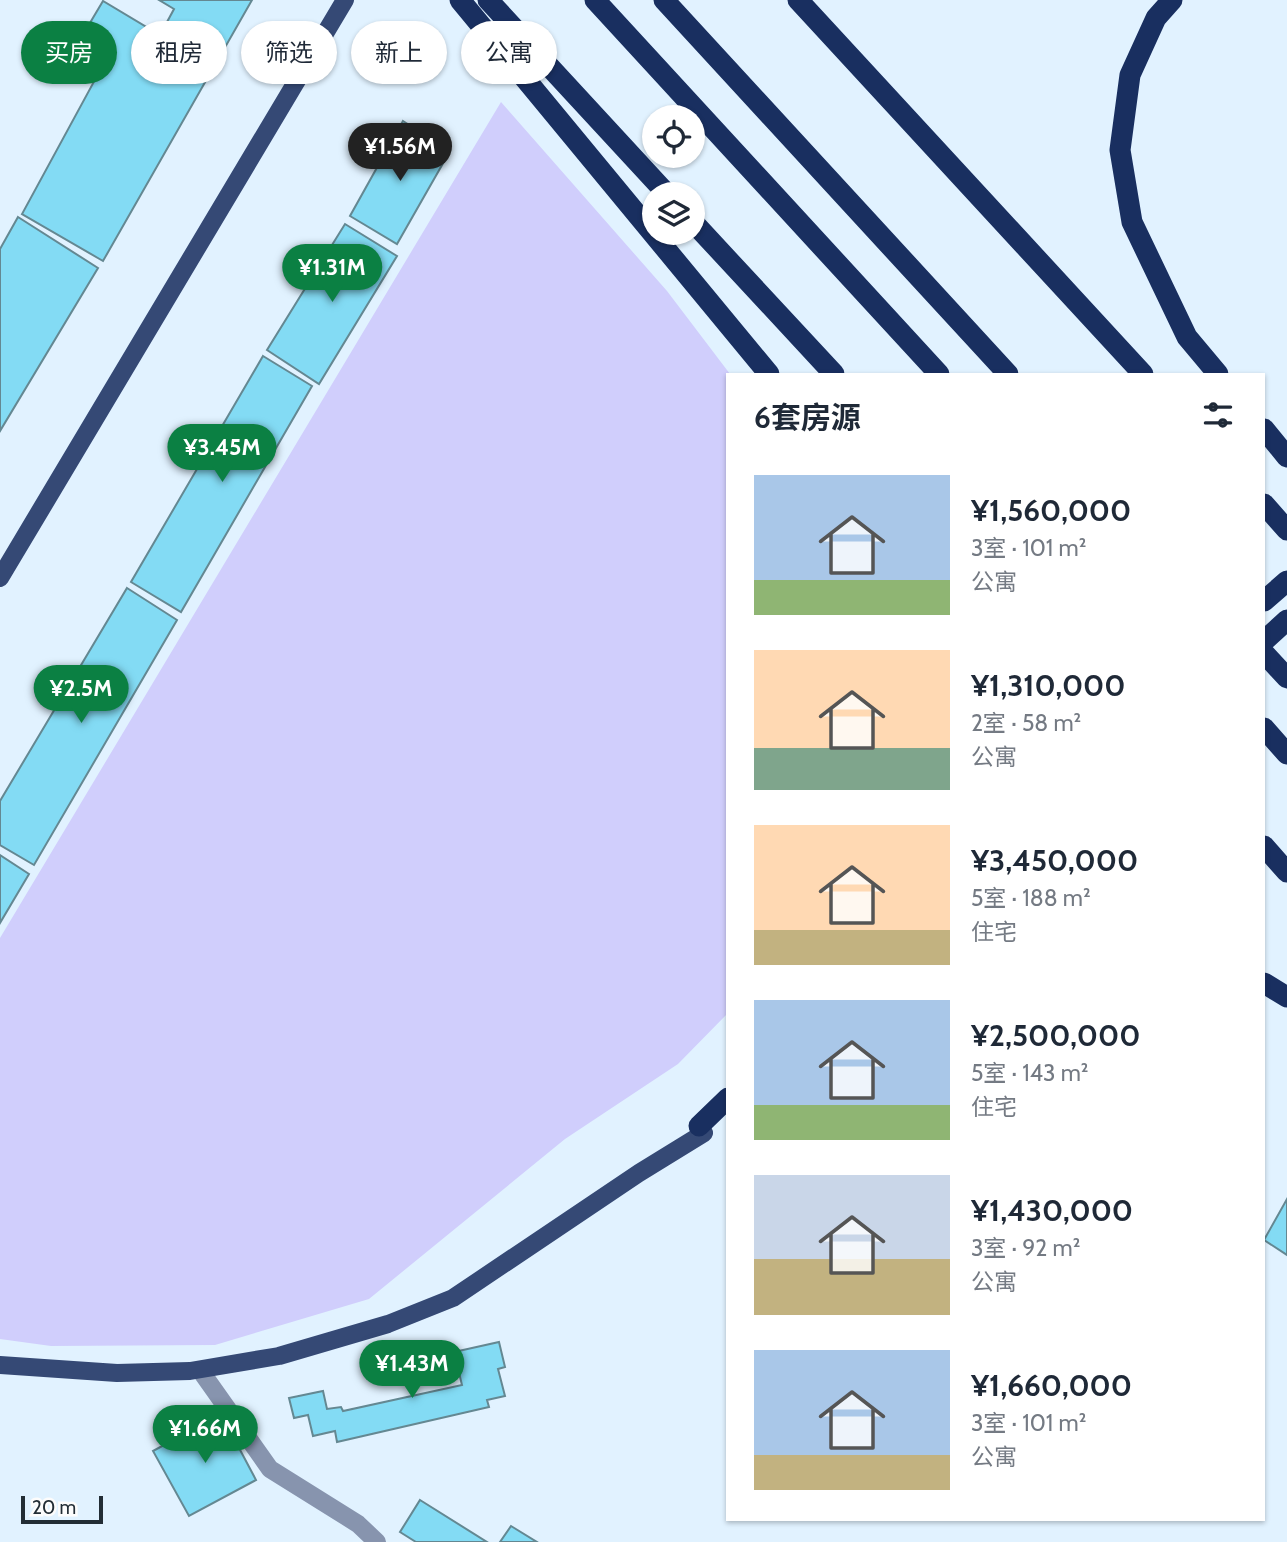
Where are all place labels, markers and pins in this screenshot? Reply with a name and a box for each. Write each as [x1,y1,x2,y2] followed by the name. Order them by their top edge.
[343,124,457,183] pin: ¥1.56M
[275,244,389,304] pin: ¥1.31M
[165,424,279,484] pin: ¥3.45M
[32,666,130,725] pin: ¥2.5M
[355,1340,469,1400] pin: ¥1.43M
[148,1406,262,1465] pin: ¥1.66M

